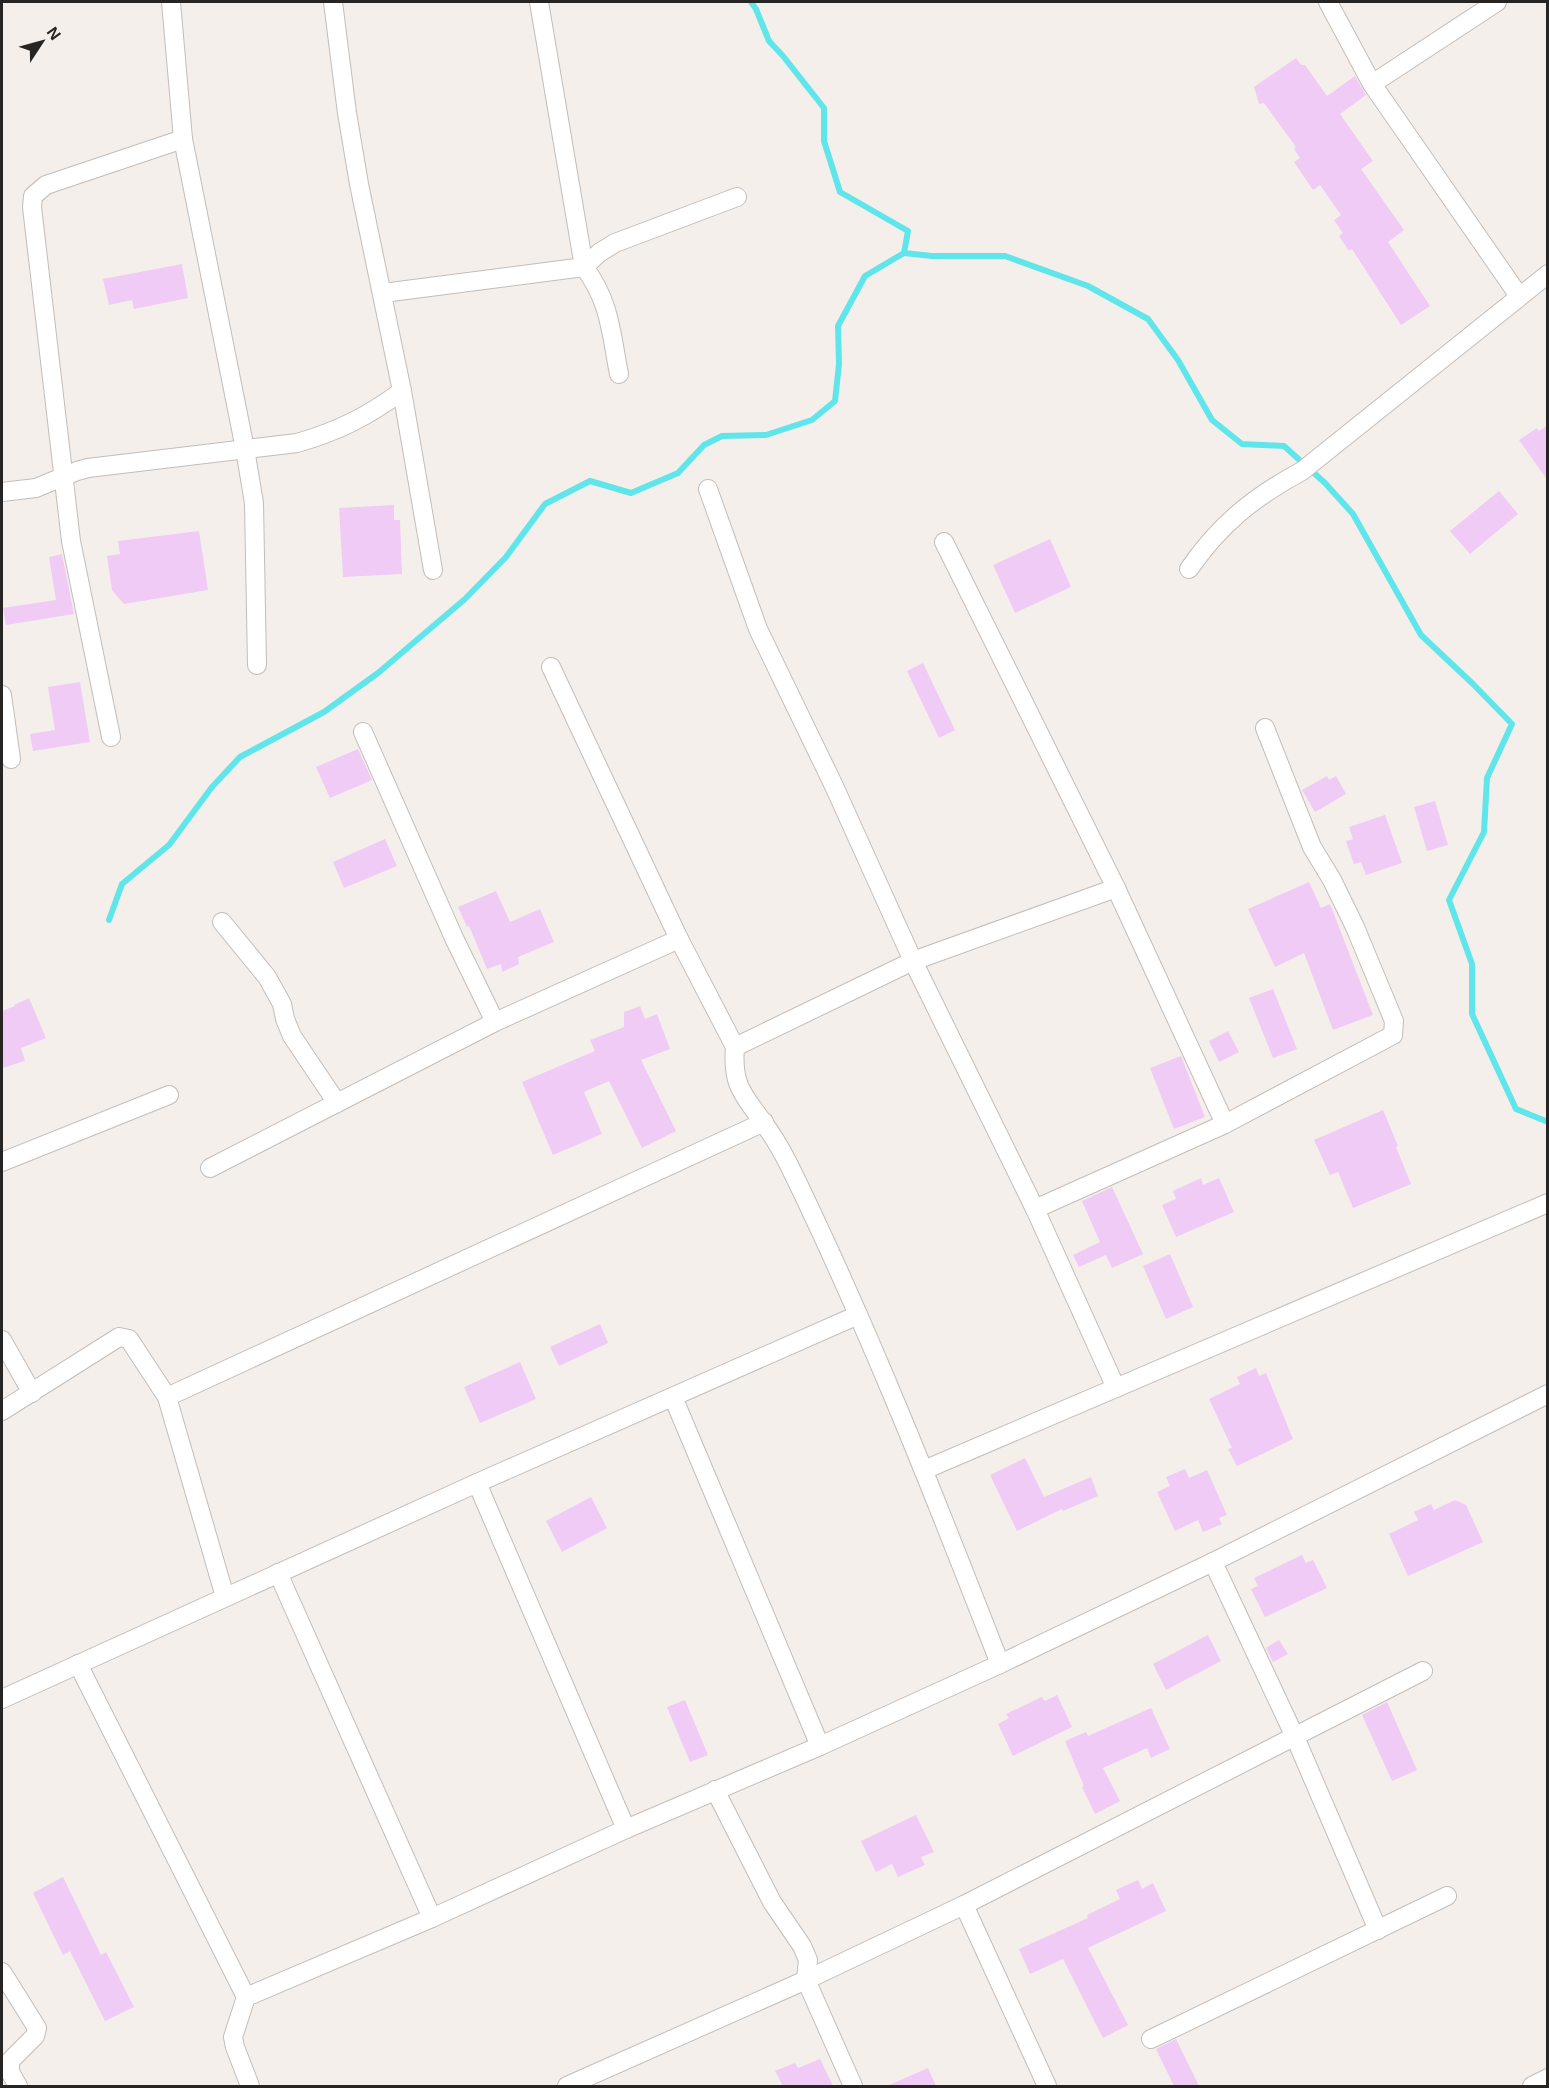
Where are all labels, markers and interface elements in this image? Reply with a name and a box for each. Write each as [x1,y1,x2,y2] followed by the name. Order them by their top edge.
[12,12,72,72] north arrow
[43,24,64,43] text: N

